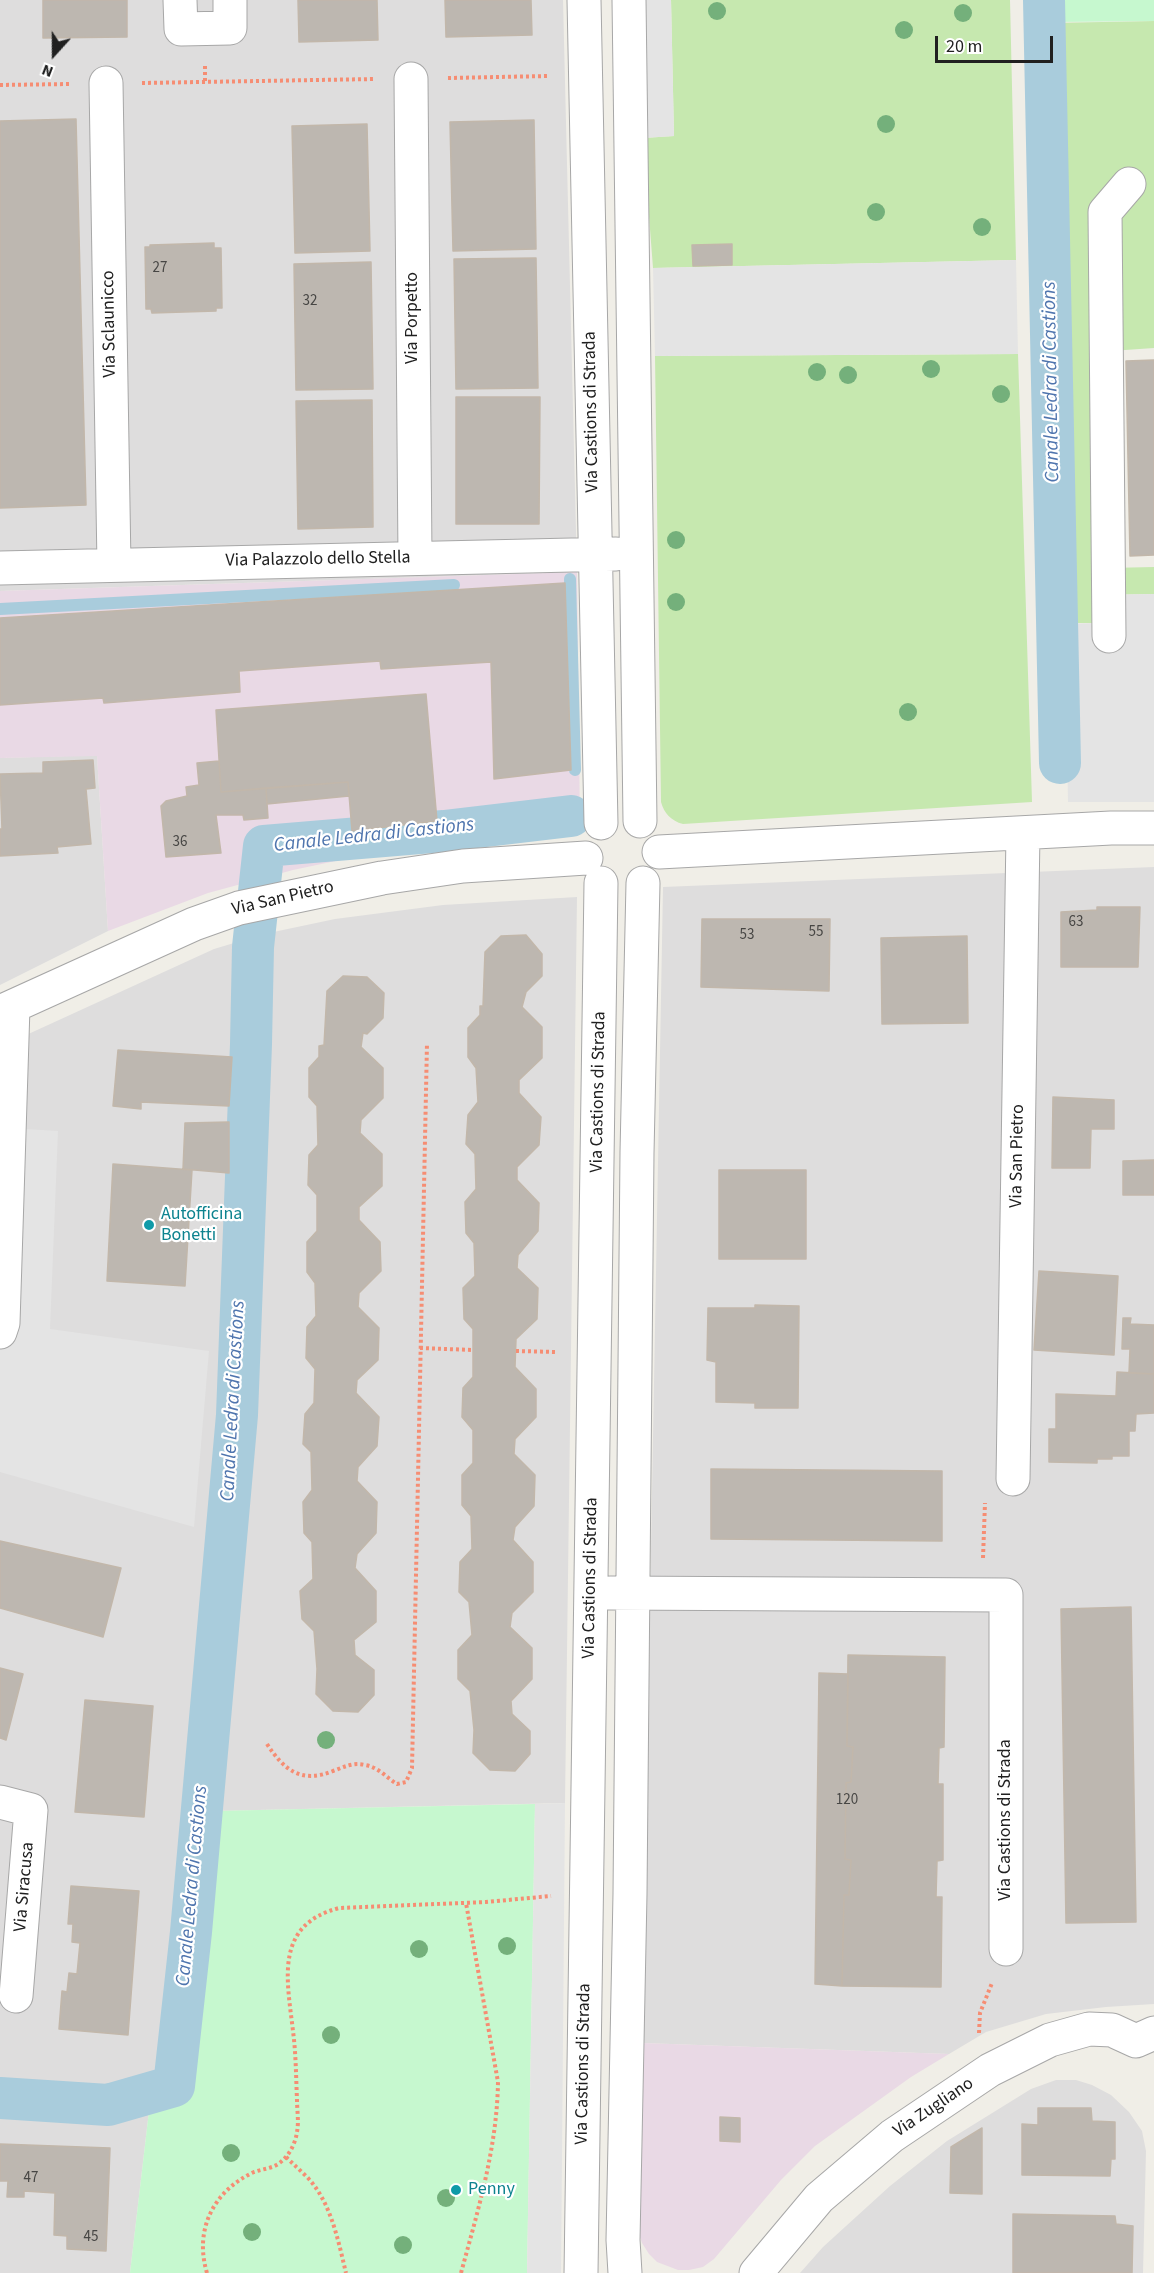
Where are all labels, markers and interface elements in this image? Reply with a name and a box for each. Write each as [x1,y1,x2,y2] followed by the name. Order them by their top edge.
[24,24,84,84] north arrow
[938,24,1056,62] scale bar
[946,34,982,59] text: 20 m
[39,59,56,83] text: N
[153,260,167,278] house number: 27
[98,270,122,378] street label: Via Sclaunicco
[402,272,424,364] street label: Via Porpetto
[1038,281,1066,483] water label: Canale Ledra di Castions
[303,293,317,311] house number: 32
[580,331,604,493] street label: Via Castions di Strada
[225,548,411,572] street label: Via Palazzolo dello Stella
[273,814,475,858] water label: Canale Ledra di Castions
[173,834,187,852] house number: 36
[230,877,336,921] street label: Via San Pietro
[1069,914,1083,932] house number: 63
[809,924,823,942] house number: 55
[740,927,754,945] house number: 53
[587,1011,611,1173] street label: Via Castions di Strada
[1006,1104,1030,1208] street label: Via San Pietro
[161,1204,242,1246] place label: Autofficina Bonetti
[142,1218,156,1232] marker: Autofficina Bonetti
[217,1300,251,1502] water label: Canale Ledra di Castions
[579,1497,603,1659] street label: Via Castions di Strada
[995,1739,1017,1901] street label: Via Castions di Strada
[172,1785,214,1987] water label: Canale Ledra di Castions
[836,1792,858,1810] house number: 120
[10,1841,40,1933] street label: Via Siracusa
[572,1983,596,2145] street label: Via Castions di Strada
[890,2073,978,2143] street label: Via Zugliano
[24,2170,38,2188] house number: 47
[468,2179,515,2201] place label: Penny
[449,2183,463,2197] marker: Penny
[84,2229,98,2247] house number: 45

